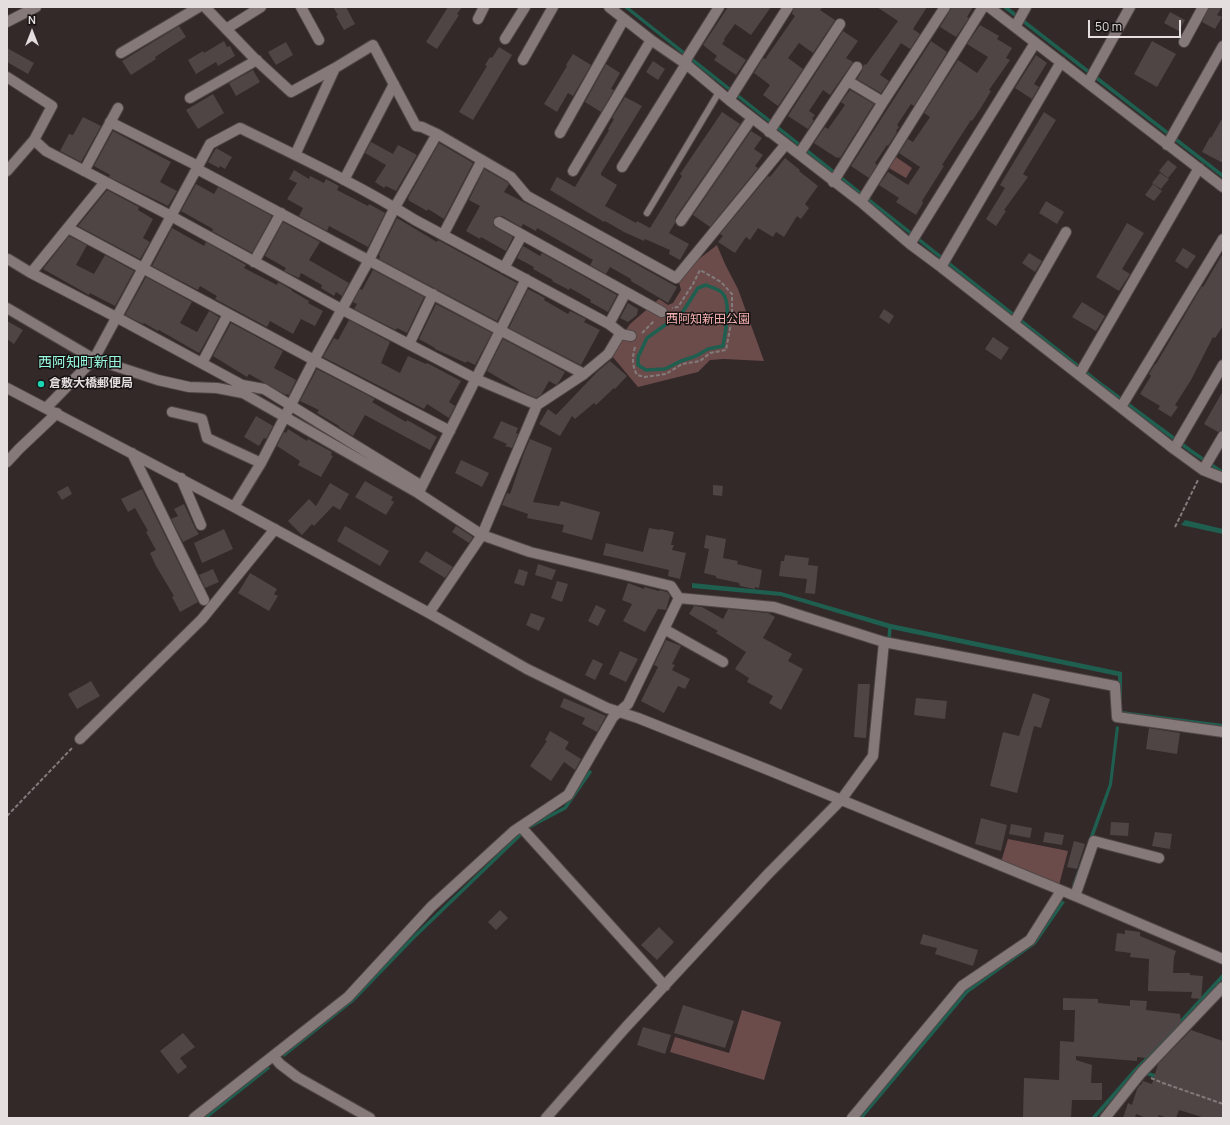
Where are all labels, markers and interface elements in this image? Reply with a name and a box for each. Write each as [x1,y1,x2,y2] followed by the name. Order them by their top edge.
[12,12,52,52] north arrow
[28,12,36,27] text: N
[1090,12,1183,38] scale bar
[1095,18,1122,35] text: 50 m
[666,313,750,327] park label: 西阿知新田公園
[38,355,122,371] district label: 西阿知町新田
[49,377,133,391] place label: 倉敷大橋郵便局
[36,379,46,389] marker: 倉敷大橋郵便局

